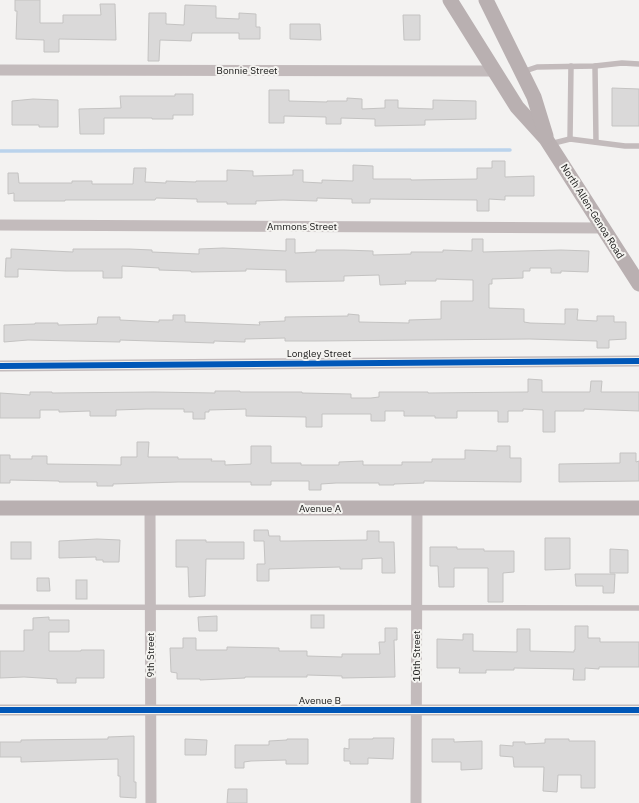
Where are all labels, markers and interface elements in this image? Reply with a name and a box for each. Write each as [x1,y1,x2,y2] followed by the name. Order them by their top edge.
[216,64,278,77] street label: Bonnie Street
[558,161,627,261] street label: North Allen-Genoa Road
[267,220,337,233] street label: Ammons Street
[287,347,352,360] street label: Longley Street
[299,502,342,515] street label: Avenue A
[410,630,423,681] street label: 10th Street
[144,632,157,677] street label: 9th Street
[299,694,341,707] street label: Avenue B

